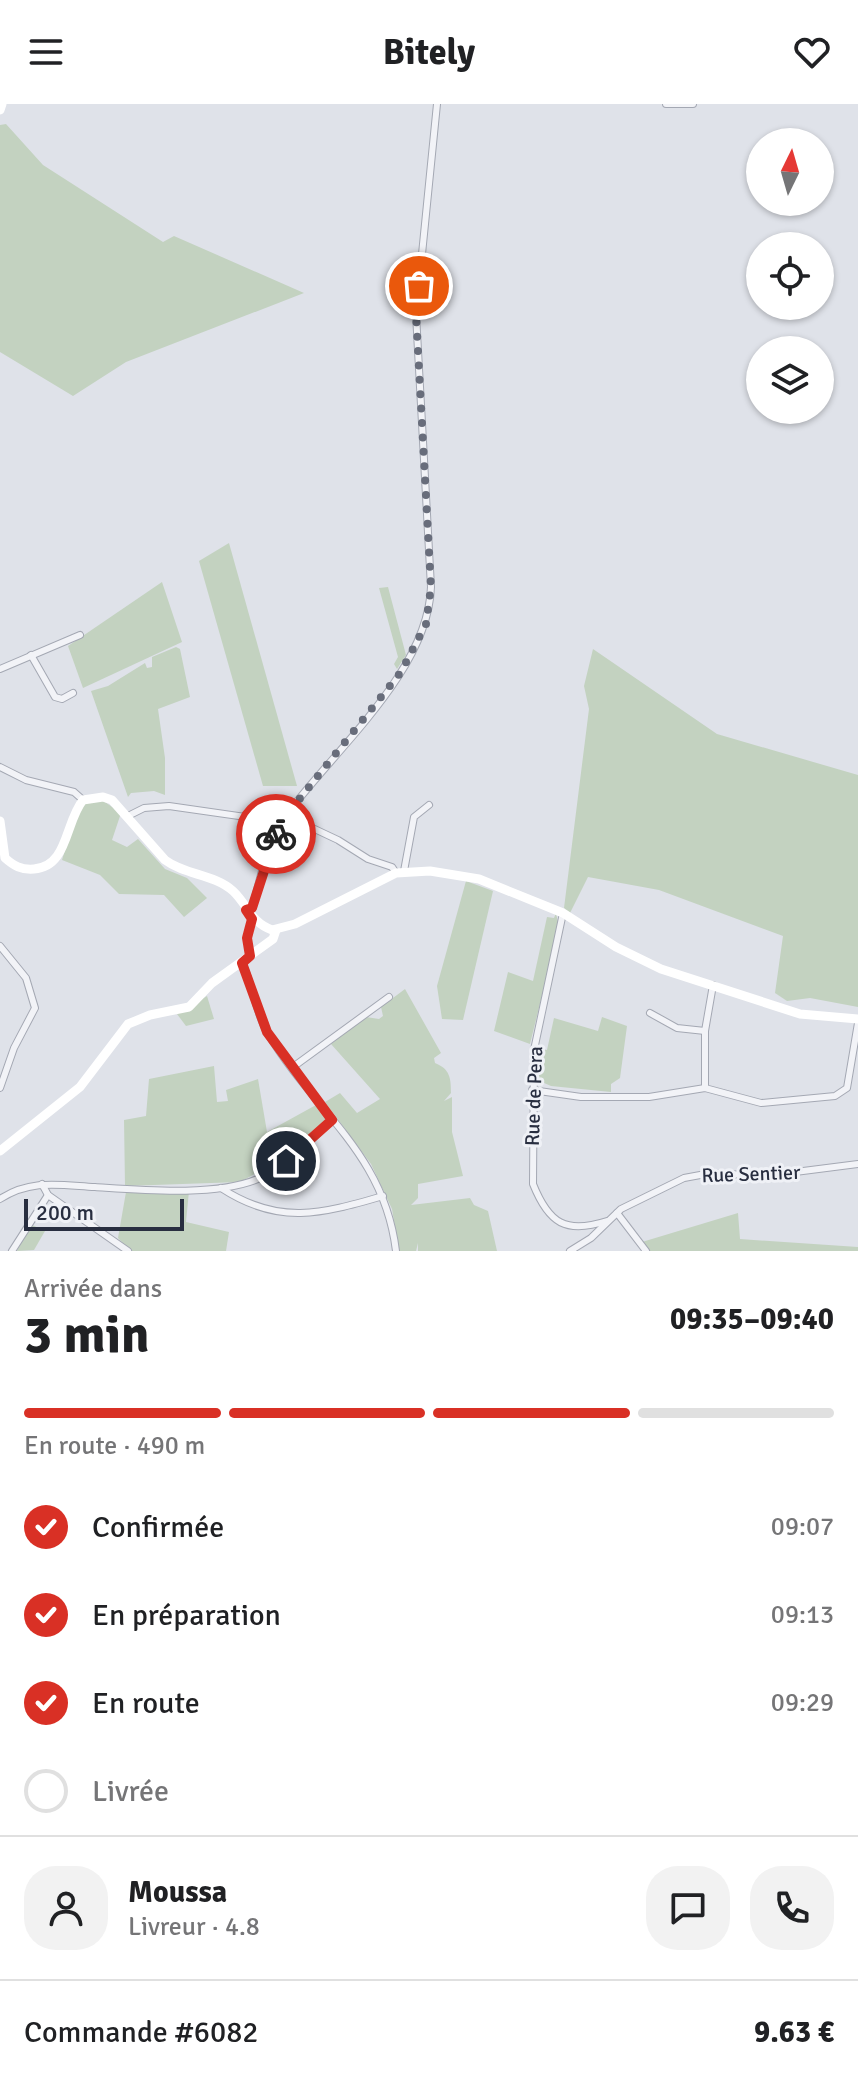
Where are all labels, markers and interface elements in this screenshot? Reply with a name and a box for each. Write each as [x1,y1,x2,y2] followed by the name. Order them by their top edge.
[24,30,68,74] icon: menu
[383,30,475,75] text: Bitely
[790,30,834,74] icon: heart
[746,128,834,216] north arrow
[746,128,834,424] map controls
[746,232,834,320] button: locate
[385,252,453,320] pin
[397,264,441,308] icon: bag
[746,336,834,424] button: layers
[236,794,316,874] courier
[254,812,298,856] icon: bike
[520,1046,548,1146] street label: Rue de Pera
[252,1127,320,1195] pin
[264,1139,308,1183] icon: home
[701,1160,801,1188] street label: Rue Sentier
[24,1195,184,1231] scale bar
[36,1199,94,1226] text: 200 m
[24,1273,162,1305] text: Arrivée dans
[670,1301,834,1338] text: 09:35–09:40
[24,1303,150,1367] text: 3 min
[24,1430,205,1462] text: En route · 490 m
[24,1505,68,1549] icon: check
[92,1509,224,1546] text: Confirmée
[771,1511,834,1543] text: 09:07
[24,1593,68,1637] icon: check
[92,1597,281,1634] text: En préparation
[771,1599,834,1631] text: 09:13
[24,1681,68,1725] icon: check
[92,1685,200,1722] text: En route
[771,1687,834,1719] text: 09:29
[92,1773,169,1810] text: Livrée
[24,1866,108,1950] button: person
[646,1866,730,1950] button: chat
[750,1866,834,1950] button: phone
[128,1874,227,1911] text: Moussa
[128,1911,260,1943] text: Livreur · 4.8
[24,2014,259,2051] text: Commande #6082
[754,2014,834,2051] text: 9.63 €

